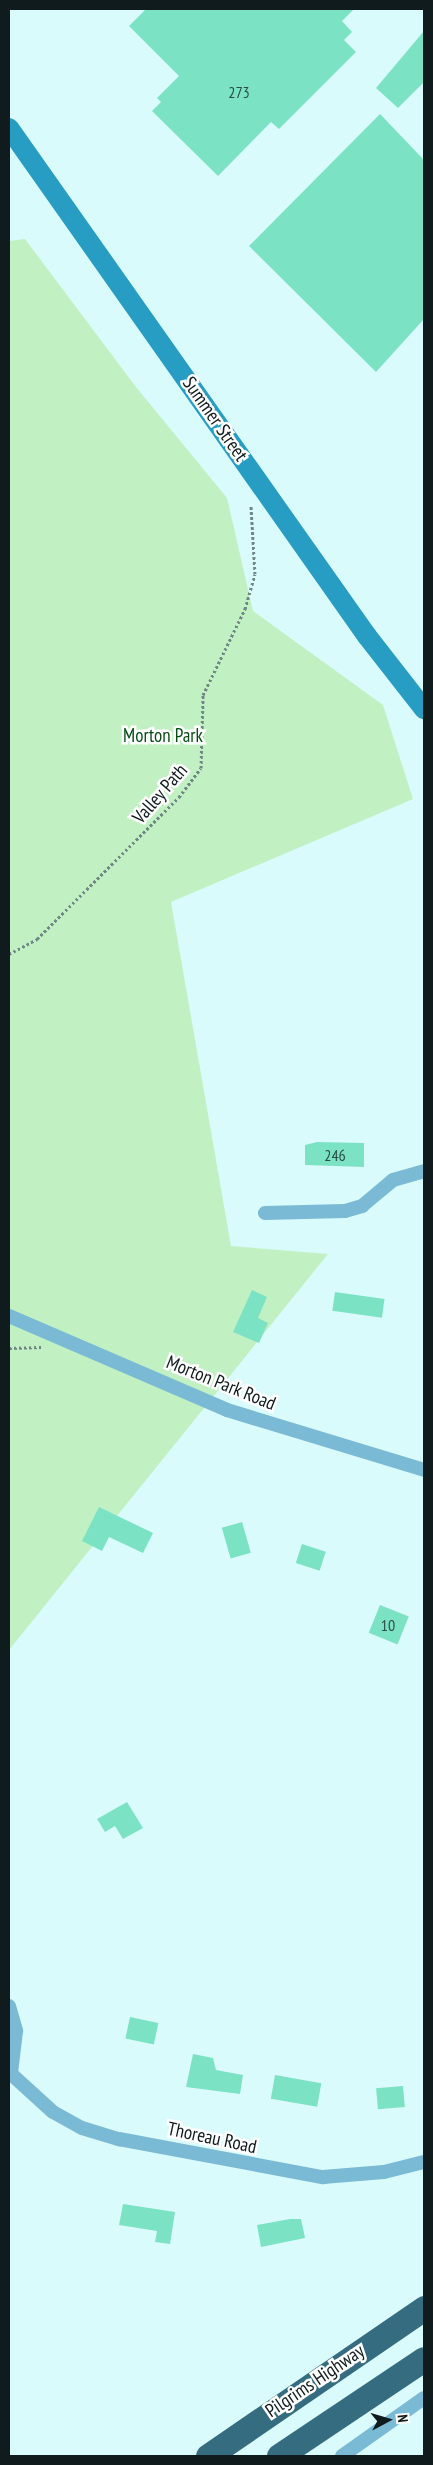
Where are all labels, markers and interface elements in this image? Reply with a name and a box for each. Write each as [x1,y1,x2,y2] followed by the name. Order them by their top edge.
[228,82,250,102] house number: 273
[178,373,252,465] street label: Summer Street
[123,725,203,747] park label: Morton Park
[128,759,192,829] street label: Valley Path
[324,1145,346,1165] house number: 246
[163,1351,279,1415] street label: Morton Park Road
[381,1615,395,1635] house number: 10
[165,2117,259,2159] street label: Thoreau Road
[261,2340,369,2422] street label: Pilgrims Highway
[363,2395,413,2445] north arrow
[394,2414,412,2423] text: N

